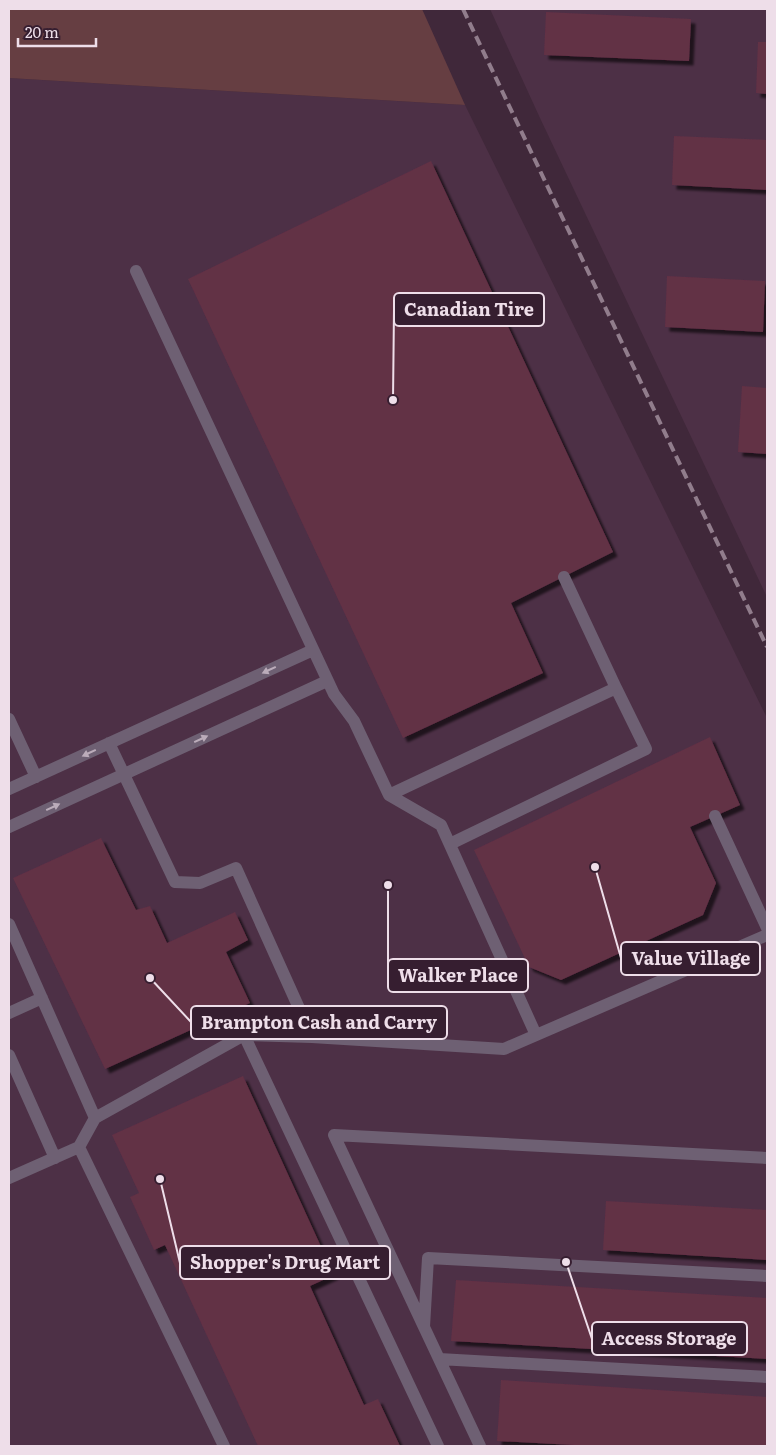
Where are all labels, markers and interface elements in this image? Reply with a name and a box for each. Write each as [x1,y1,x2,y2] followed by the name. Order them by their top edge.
[18,15,95,47] scale bar
[25,20,59,43] text: 20 m
[394,293,544,326] callout: Canadian Tire
[404,295,534,322] text: Canadian Tire
[262,667,276,675] one-way arrow
[194,735,208,743] one-way arrow
[82,749,96,757] one-way arrow
[46,803,60,811] one-way arrow
[621,942,760,975] callout: Value Village
[631,944,751,971] text: Value Village
[388,959,528,992] callout: Walker Place
[398,961,518,988] text: Walker Place
[191,1006,447,1039] callout: Brampton Cash and Carry
[201,1008,437,1035] text: Brampton Cash and Carry
[180,1246,390,1279] callout: Shopper's Drug Mart
[190,1248,380,1275] text: Shopper's Drug Mart
[592,1322,747,1355] callout: Access Storage
[601,1324,737,1351] text: Access Storage

